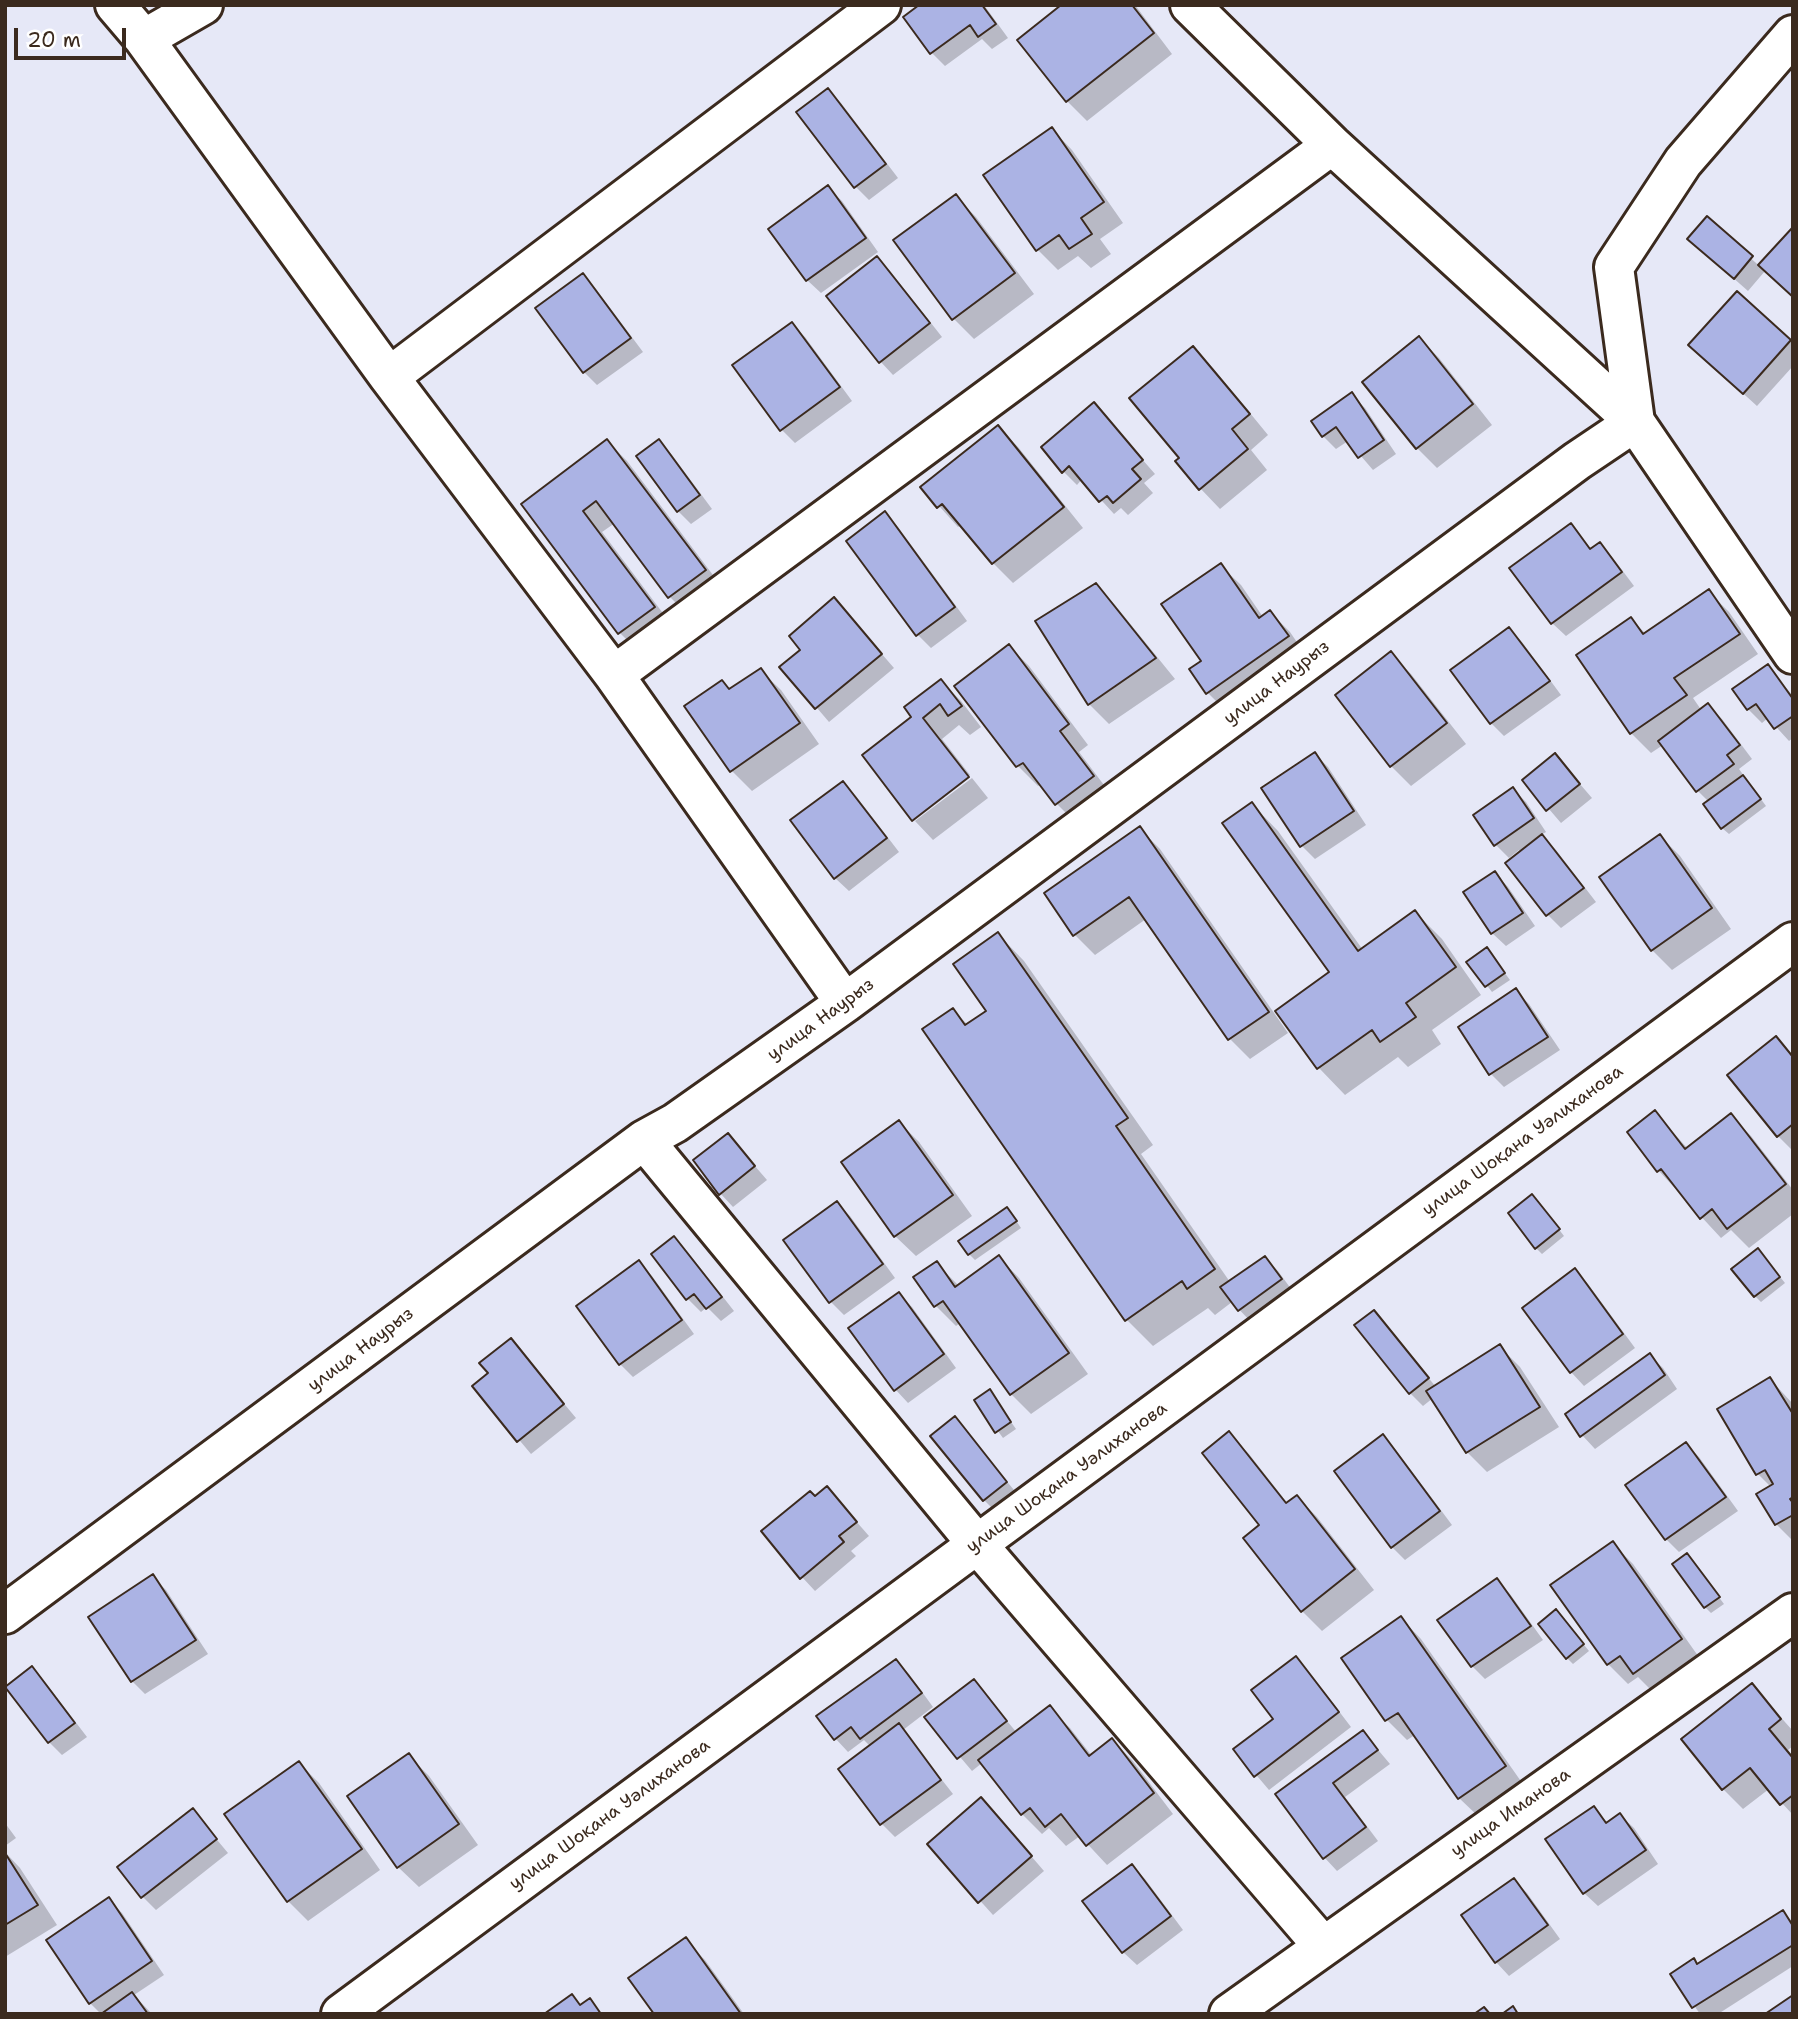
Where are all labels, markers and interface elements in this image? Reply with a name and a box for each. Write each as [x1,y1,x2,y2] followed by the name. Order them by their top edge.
[18,14,130,58] scale bar
[27,26,81,54] text: 20 m
[1220,636,1334,730] street label: улица Наурыз
[763,974,879,1066] street label: улица Наурыз
[1418,1061,1628,1221] street label: улица Шоқана Уәлиханова
[304,1303,418,1397] street label: улица Наурыз
[962,1398,1172,1558] street label: улица Шоқана Уәлиханова
[505,1735,715,1895] street label: улица Шоқана Уәлиханова
[1447,1764,1575,1862] street label: улица Иманова

